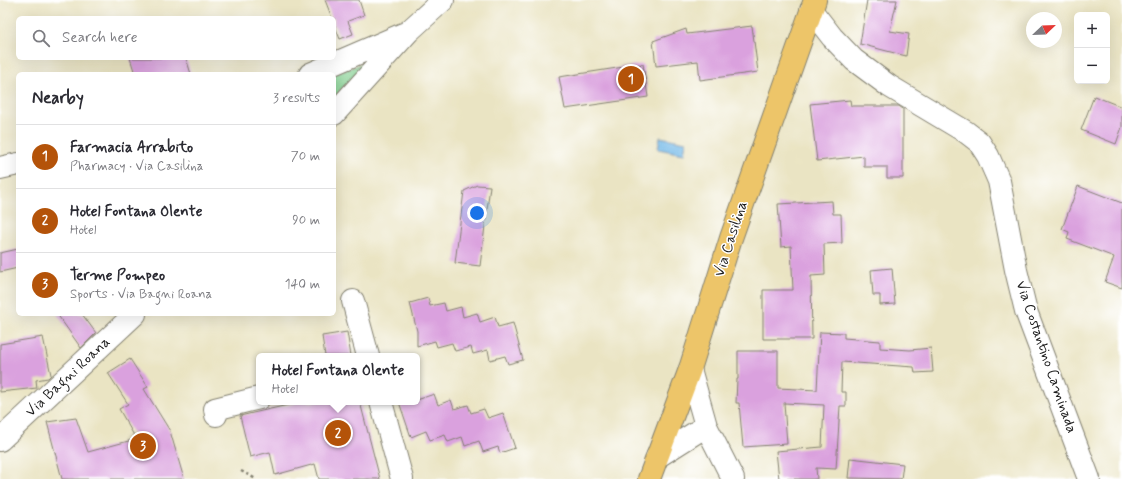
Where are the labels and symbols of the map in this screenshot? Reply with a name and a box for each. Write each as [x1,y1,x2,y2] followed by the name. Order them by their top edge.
[1026,12,1062,48] north arrow
[618,64,644,94] pin: 1
[709,198,753,279] street label: Via Casilina
[467,203,487,223] your location
[1011,278,1081,436] street label: Via Costantino Caminada
[21,332,116,422] street label: Via Bagni Roana
[325,418,351,448] pin: 2
[130,431,156,461] pin: 3

